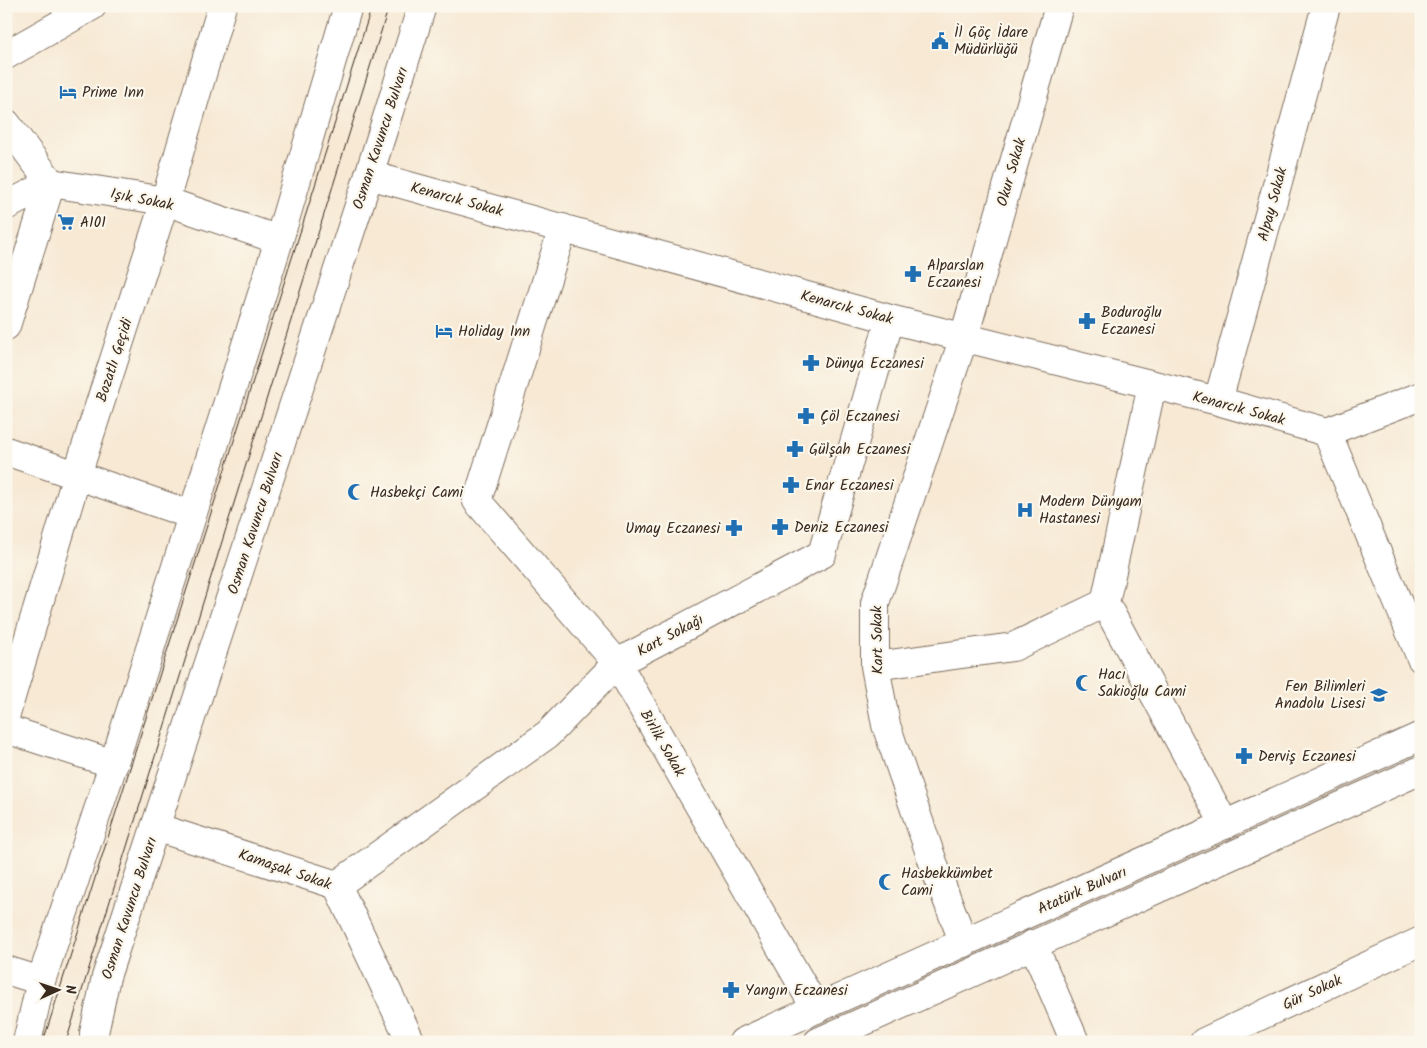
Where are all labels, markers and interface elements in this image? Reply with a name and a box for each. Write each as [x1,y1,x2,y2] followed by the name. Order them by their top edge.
[954,21,1028,62] place label: İl Göç İdare Müdürlüğü
[930,31,950,51] public building icon: İl Göç İdare Müdürlüğü
[347,64,415,213] street label: Osman Kavuncu Bulvarı
[82,81,144,105] place label: Prime Inn
[58,82,78,102] hotel icon: Prime Inn
[991,134,1033,209] street label: Okur Sokak
[1252,164,1295,244] street label: Alpay Sokak
[408,176,507,224] street label: Kenarcık Sokak
[108,182,176,218] street label: Işık Sokak
[80,211,106,235] place label: A101
[56,212,76,232] supermarket icon: A101
[927,254,984,295] place label: Alparslan Eczanesi
[903,264,923,284] pharmacy icon: Alparslan Eczanesi
[798,284,897,332] street label: Kenarcık Sokak
[1101,301,1162,342] place label: Boduroğlu Eczanesi
[1077,311,1097,331] pharmacy icon: Boduroğlu Eczanesi
[90,314,140,405] street label: Bozatlı Geçidi
[458,320,530,344] place label: Holiday Inn
[434,321,454,341] hotel icon: Holiday Inn
[825,352,925,376] place label: Dünya Eczanesi
[801,353,821,373] pharmacy icon: Dünya Eczanesi
[1190,385,1289,433] street label: Kenarcık Sokak
[820,405,901,429] place label: Çöl Eczanesi
[796,406,816,426] pharmacy icon: Çöl Eczanesi
[809,438,912,462] place label: Gülşah Eczanesi
[785,439,805,459] pharmacy icon: Gülşah Eczanesi
[222,449,290,598] street label: Osman Kavuncu Bulvarı
[805,474,895,498] place label: Enar Eczanesi
[781,475,801,495] pharmacy icon: Enar Eczanesi
[370,481,464,505] place label: Hasbekçi Cami
[346,482,366,502] mosque icon: Hasbekçi Cami
[1039,490,1142,531] place label: Modern Dünyam Hastanesi
[1015,500,1035,520] hospital icon: Modern Dünyam Hastanesi
[794,516,890,540] place label: Deniz Eczanesi
[625,517,721,541] place label: Umay Eczanesi
[770,517,790,537] pharmacy icon: Deniz Eczanesi
[724,518,744,538] pharmacy icon: Umay Eczanesi
[865,605,891,674] street label: Kart Sokak
[633,608,708,663] street label: Kart Sokağı
[1098,663,1187,704] place label: Hacı Sakioğlu Cami
[1074,673,1094,693] mosque icon: Hacı Sakioğlu Cami
[1275,675,1366,716] place label: Fen Bilimleri Anadolu Lisesi
[1369,685,1389,705] school or university icon: Fen Bilimleri Anadolu Lisesi
[633,705,692,782] street label: Birlik Sokak
[1258,745,1357,769] place label: Derviş Eczanesi
[1234,746,1254,766] pharmacy icon: Derviş Eczanesi
[96,834,164,983] street label: Osman Kavuncu Bulvarı
[235,843,335,897] street label: Kamaşak Sokak
[1034,860,1131,921] street label: Atatürk Bulvarı
[901,862,993,903] place label: Hasbekkümbet Cami
[877,872,897,892] mosque icon: Hasbekkümbet Cami
[32,966,82,1016] north arrow
[1279,968,1347,1017] street label: Gür Sokak
[745,979,849,1003] place label: Yangın Eczanesi
[721,980,741,1000] pharmacy icon: Yangın Eczanesi
[59,984,81,995] text: N

